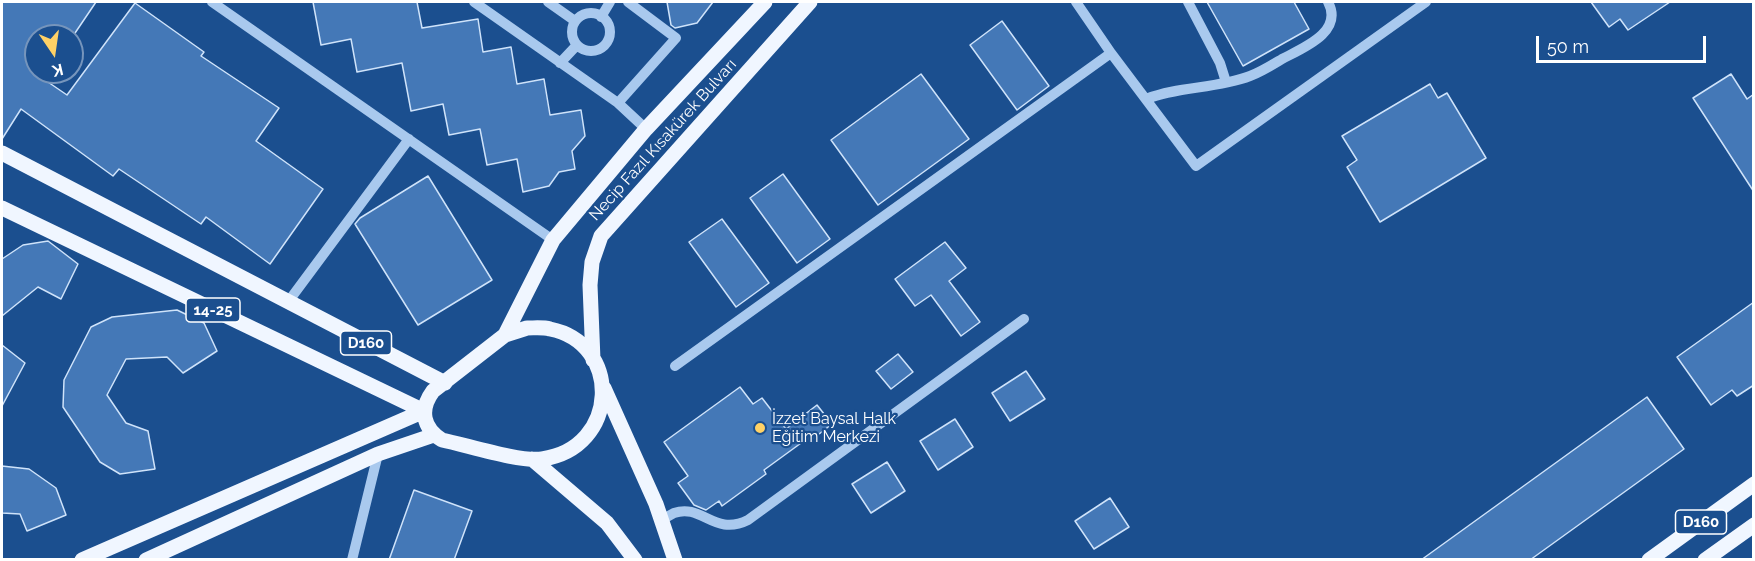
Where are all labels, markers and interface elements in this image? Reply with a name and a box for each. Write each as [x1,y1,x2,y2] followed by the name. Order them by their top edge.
[24,24,84,84] north arrow
[1539,24,1708,62] scale bar
[1547,36,1589,57] text: 50 m
[585,55,741,225] street label: Necip Fazıl Kısakürek Bulvarı
[50,60,65,81] text: K
[186,298,240,322] road number: 14-25
[340,331,392,355] road number: D160
[772,409,896,447] place label: İzzet Baysal Halk Eğitim Merkezi
[753,421,767,435] marker: İzzet Baysal Halk Eğitim Merkezi
[1676,510,1726,534] road number: D160

